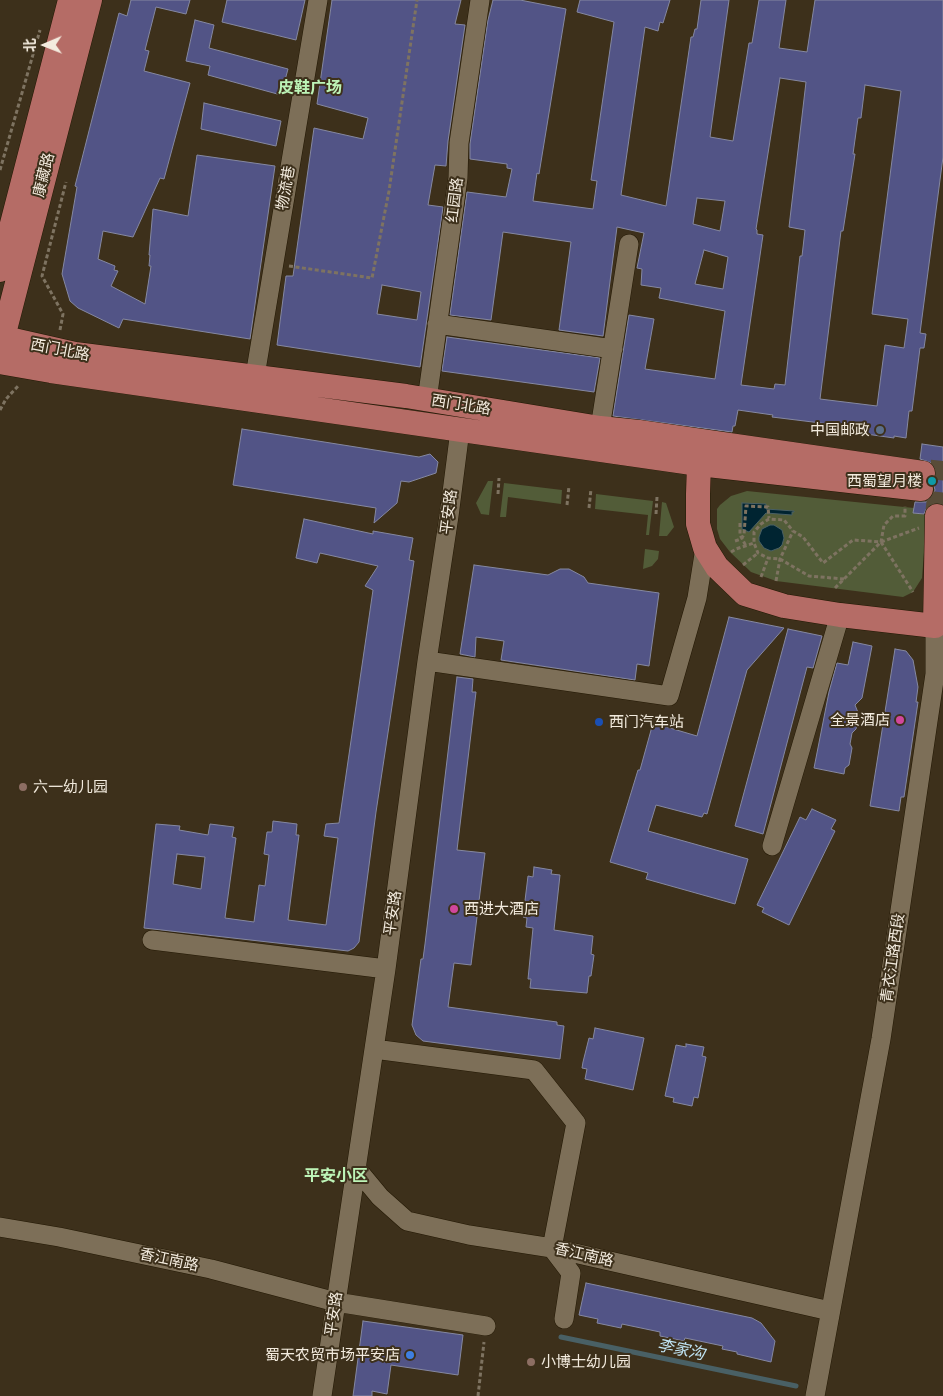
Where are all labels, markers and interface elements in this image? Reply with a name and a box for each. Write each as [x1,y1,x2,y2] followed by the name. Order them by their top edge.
[20,20,70,70] north arrow
[22,38,38,52] text: 北
[278,78,342,98] district label: 皮鞋广场
[30,151,58,199] street label: 康藏路
[273,164,299,212] street label: 物流巷
[443,177,467,223] street label: 红园路
[29,335,91,365] street label: 西门北路
[430,391,492,419] street label: 西门北路
[810,421,870,439] place label: 中国邮政
[874,424,886,436] marker: 中国邮政
[847,472,922,490] place label: 西蜀望月楼
[926,475,938,487] marker: 西蜀望月楼
[437,489,461,535] street label: 平安路
[830,711,890,729] place label: 全景酒店
[609,713,684,731] place label: 西门汽车站
[894,714,906,726] marker: 全景酒店
[593,716,605,728] marker: 西门汽车站
[33,778,108,796] place label: 六一幼儿园
[17,781,29,793] marker: 六一幼儿园
[381,889,405,937] street label: 平安路
[464,900,539,918] place label: 西进大酒店
[448,903,460,915] marker: 西进大酒店
[878,912,908,1004] street label: 青衣江路西段
[304,1166,368,1186] district label: 平安小区
[553,1239,615,1271] street label: 香江南路
[138,1245,200,1275] street label: 香江南路
[322,1290,346,1338] street label: 平安路
[656,1336,706,1364] water label: 李家沟
[265,1346,400,1364] place label: 蜀天农贸市场平安店
[404,1349,416,1361] marker: 蜀天农贸市场平安店
[541,1353,631,1371] place label: 小博士幼儿园
[525,1356,537,1368] marker: 小博士幼儿园

